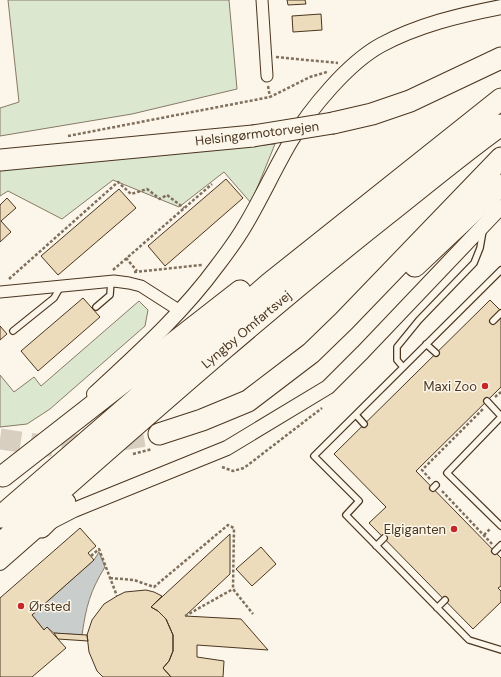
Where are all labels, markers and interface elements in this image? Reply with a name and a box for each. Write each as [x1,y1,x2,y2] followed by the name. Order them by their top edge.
[194,117,320,150] street label: Helsingørmotorvejen
[198,287,295,372] street label: Lyngby Omfartsvej
[424,378,477,395] place label: Maxi Zoo
[480,381,490,391] marker: Maxi Zoo
[384,521,446,538] place label: Elgiganten
[449,524,459,534] marker: Elgiganten
[29,598,71,615] place label: Ørsted
[16,601,26,611] marker: Ørsted

